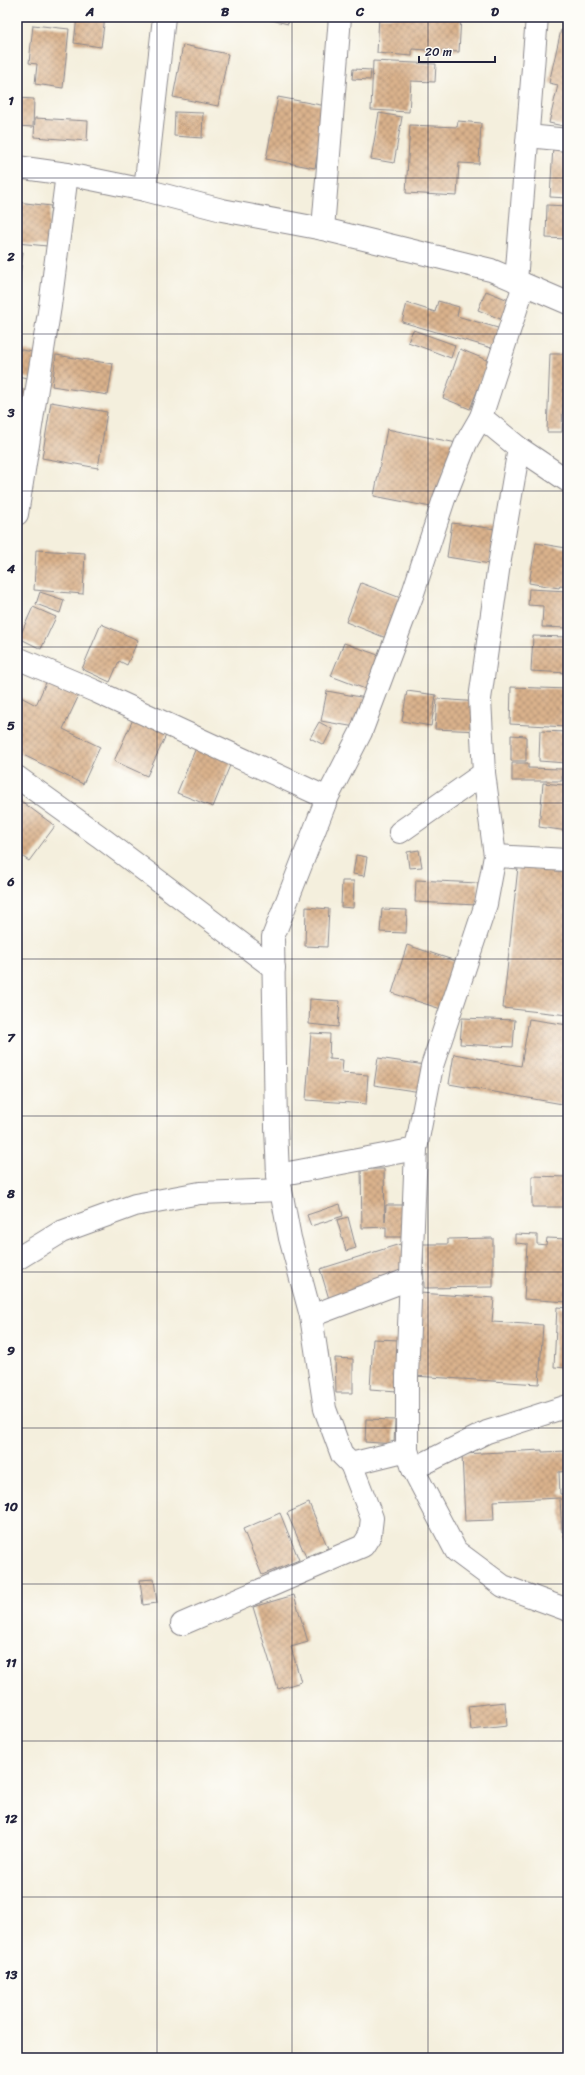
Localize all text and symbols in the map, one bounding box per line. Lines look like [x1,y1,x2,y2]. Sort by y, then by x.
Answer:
text: A [85,0,94,23]
text: B [221,0,230,23]
text: C [355,0,365,23]
text: D [491,0,499,23]
scale bar [419,38,495,64]
text: 20 m [425,41,452,63]
text: 1 [8,89,14,112]
text: 2 [6,245,15,268]
text: 3 [6,401,15,424]
text: 4 [6,557,16,580]
text: 5 [7,714,15,737]
text: 6 [6,870,15,893]
text: 7 [7,1026,16,1049]
text: 8 [6,1182,15,1205]
text: 9 [7,1339,15,1362]
text: 10 [4,1495,18,1518]
text: 11 [5,1651,17,1674]
text: 12 [4,1807,18,1830]
text: 13 [5,1963,18,1986]

